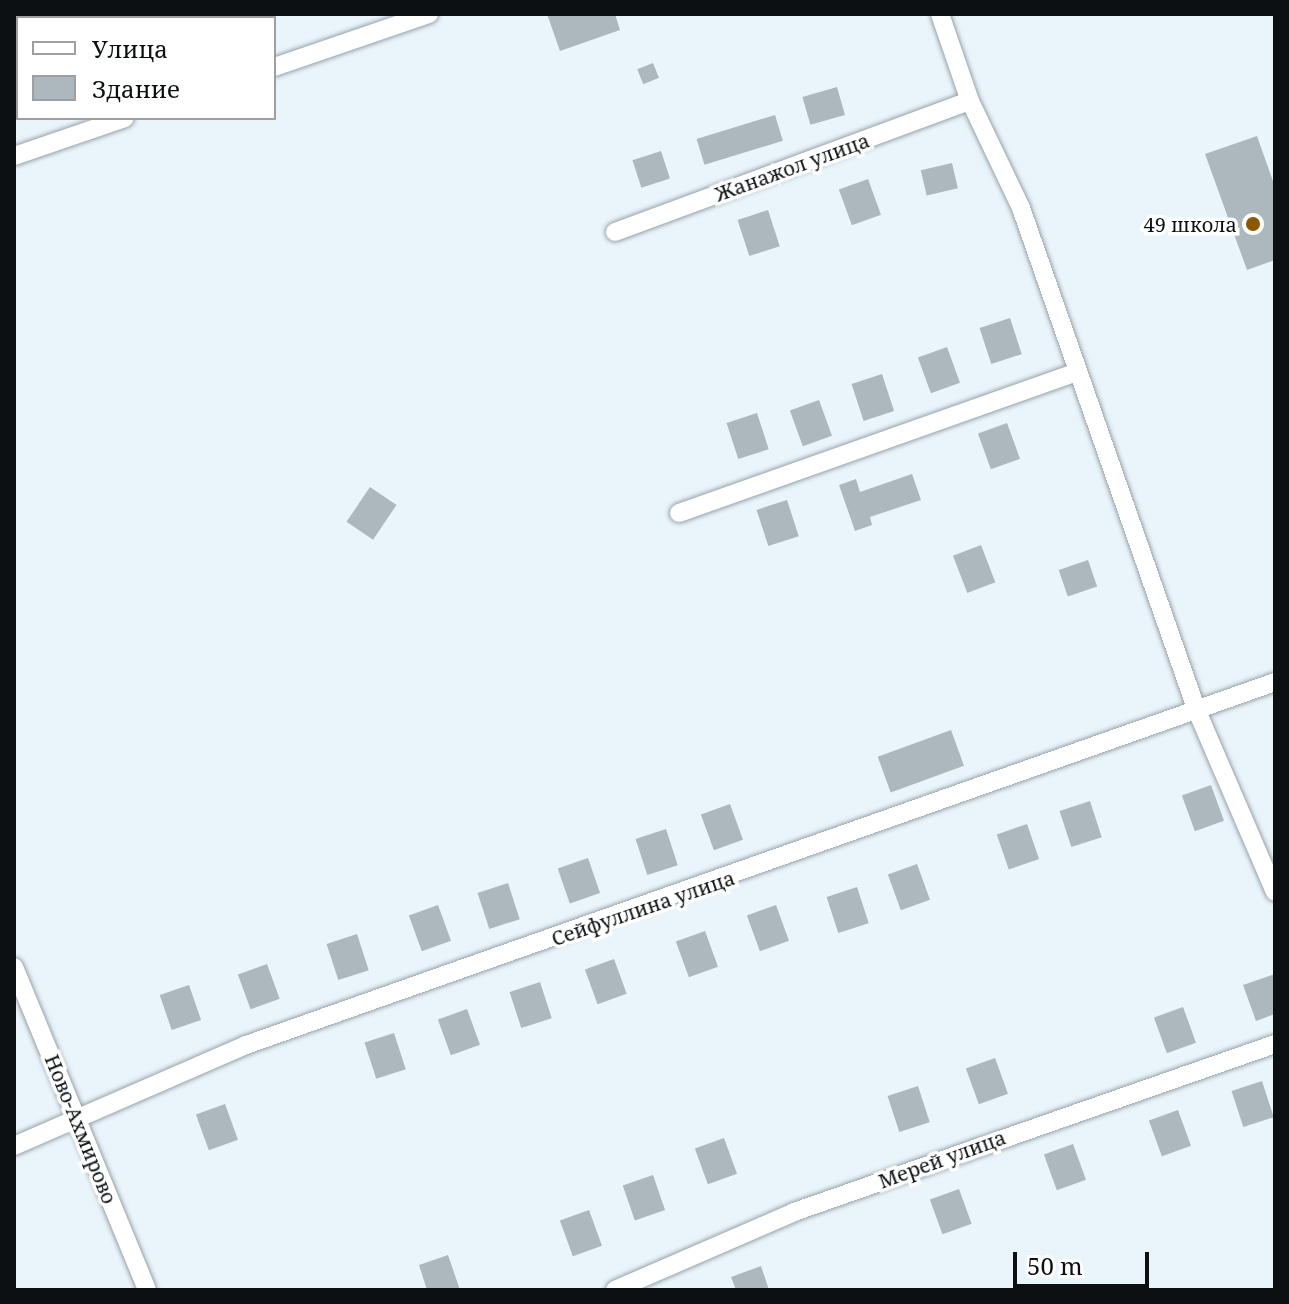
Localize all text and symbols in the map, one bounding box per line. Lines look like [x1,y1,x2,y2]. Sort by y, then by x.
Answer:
legend [16,16,276,120]
text: Улица [92,32,168,65]
text: Здание [92,72,180,105]
street label: Жанажол улица [712,128,872,206]
place label: 49 школа [1144,212,1237,236]
marker: 49 школа [1244,215,1262,233]
street label: Сейфуллина улица [548,865,738,951]
street label: Ново-Ахмирово [40,1051,122,1207]
street label: Мерей улица [875,1125,1009,1193]
scale bar [1017,1236,1153,1286]
text: 50 m [1027,1249,1083,1282]

